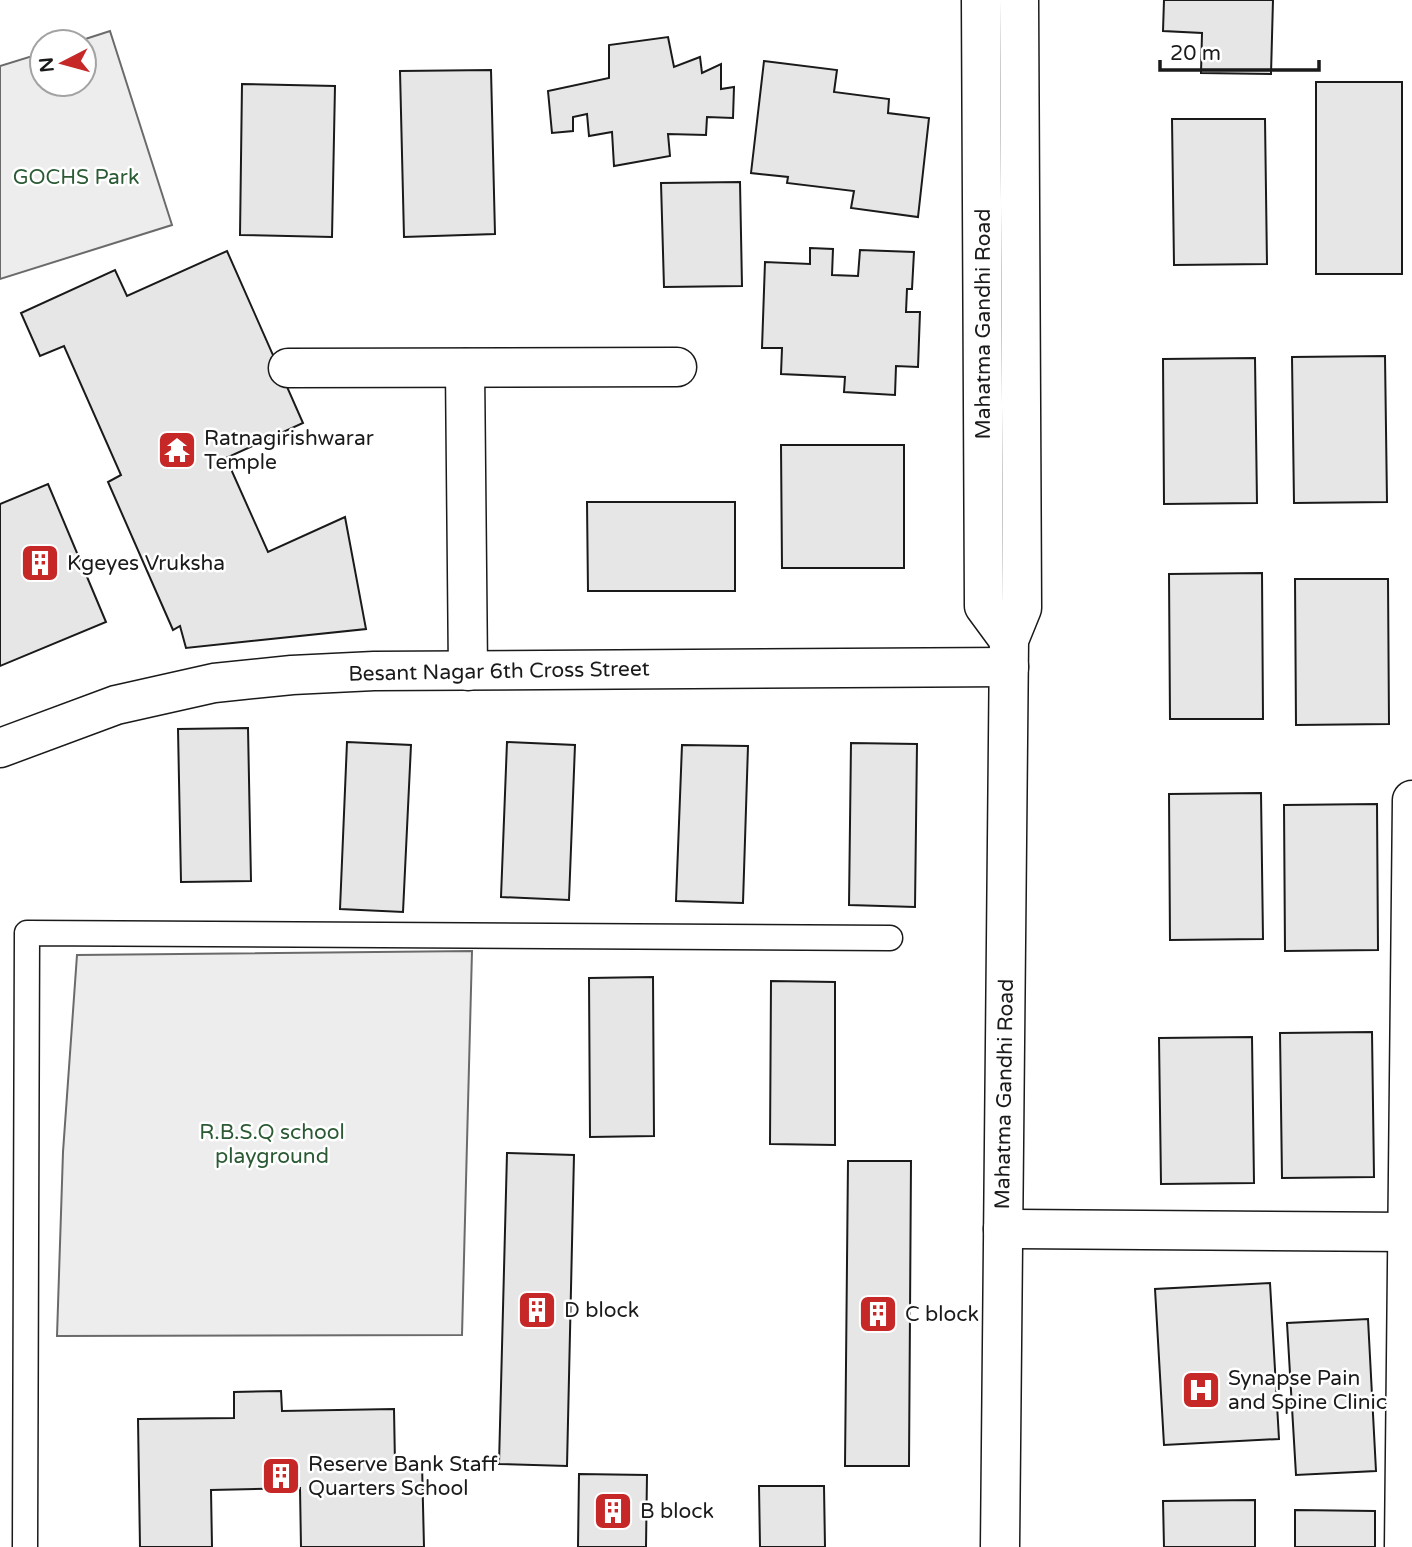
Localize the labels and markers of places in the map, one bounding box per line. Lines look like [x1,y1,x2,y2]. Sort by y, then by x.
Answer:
place label: Ratnagirishwarar Temple [204,426,374,475]
temple icon: Ratnagirishwarar Temple [156,429,198,471]
building icon: Kgeyes Vruksha [19,542,61,584]
place label: Kgeyes Vruksha [67,551,225,576]
building icon: D block [516,1289,558,1331]
building icon: C block [857,1293,899,1335]
place label: D block [564,1298,639,1323]
place label: C block [905,1302,979,1327]
place label: Synapse Pain and Spine Clinic [1228,1366,1387,1415]
hospital icon: Synapse Pain and Spine Clinic [1180,1369,1222,1411]
place label: Reserve Bank Staff Quarters School [308,1452,498,1501]
building icon: Reserve Bank Staff Quarters School [260,1455,302,1497]
building icon: B block [592,1490,634,1532]
place label: B block [640,1499,714,1524]

